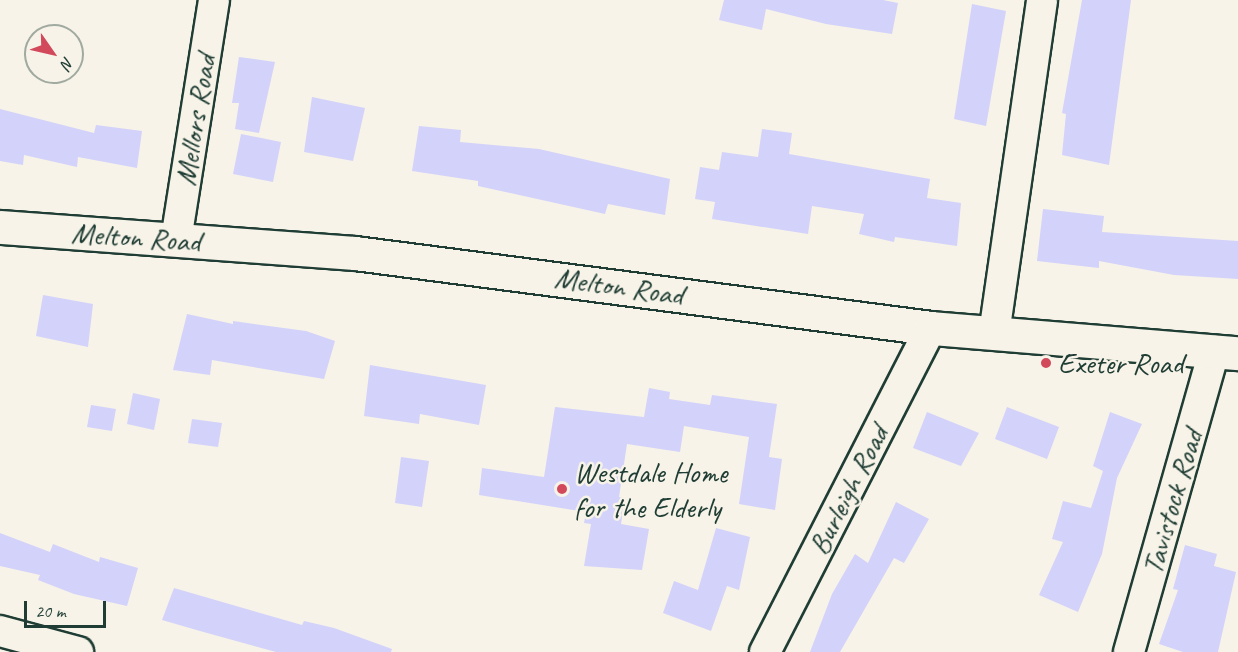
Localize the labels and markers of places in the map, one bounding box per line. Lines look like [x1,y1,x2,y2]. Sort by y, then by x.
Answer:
place label: Exeter Road [1058,345,1182,381]
marker: Exeter Road [1039,356,1053,370]
place label: Westdale Home for the Elderly [574,454,726,524]
marker: Westdale Home for the Elderly [555,482,569,496]

